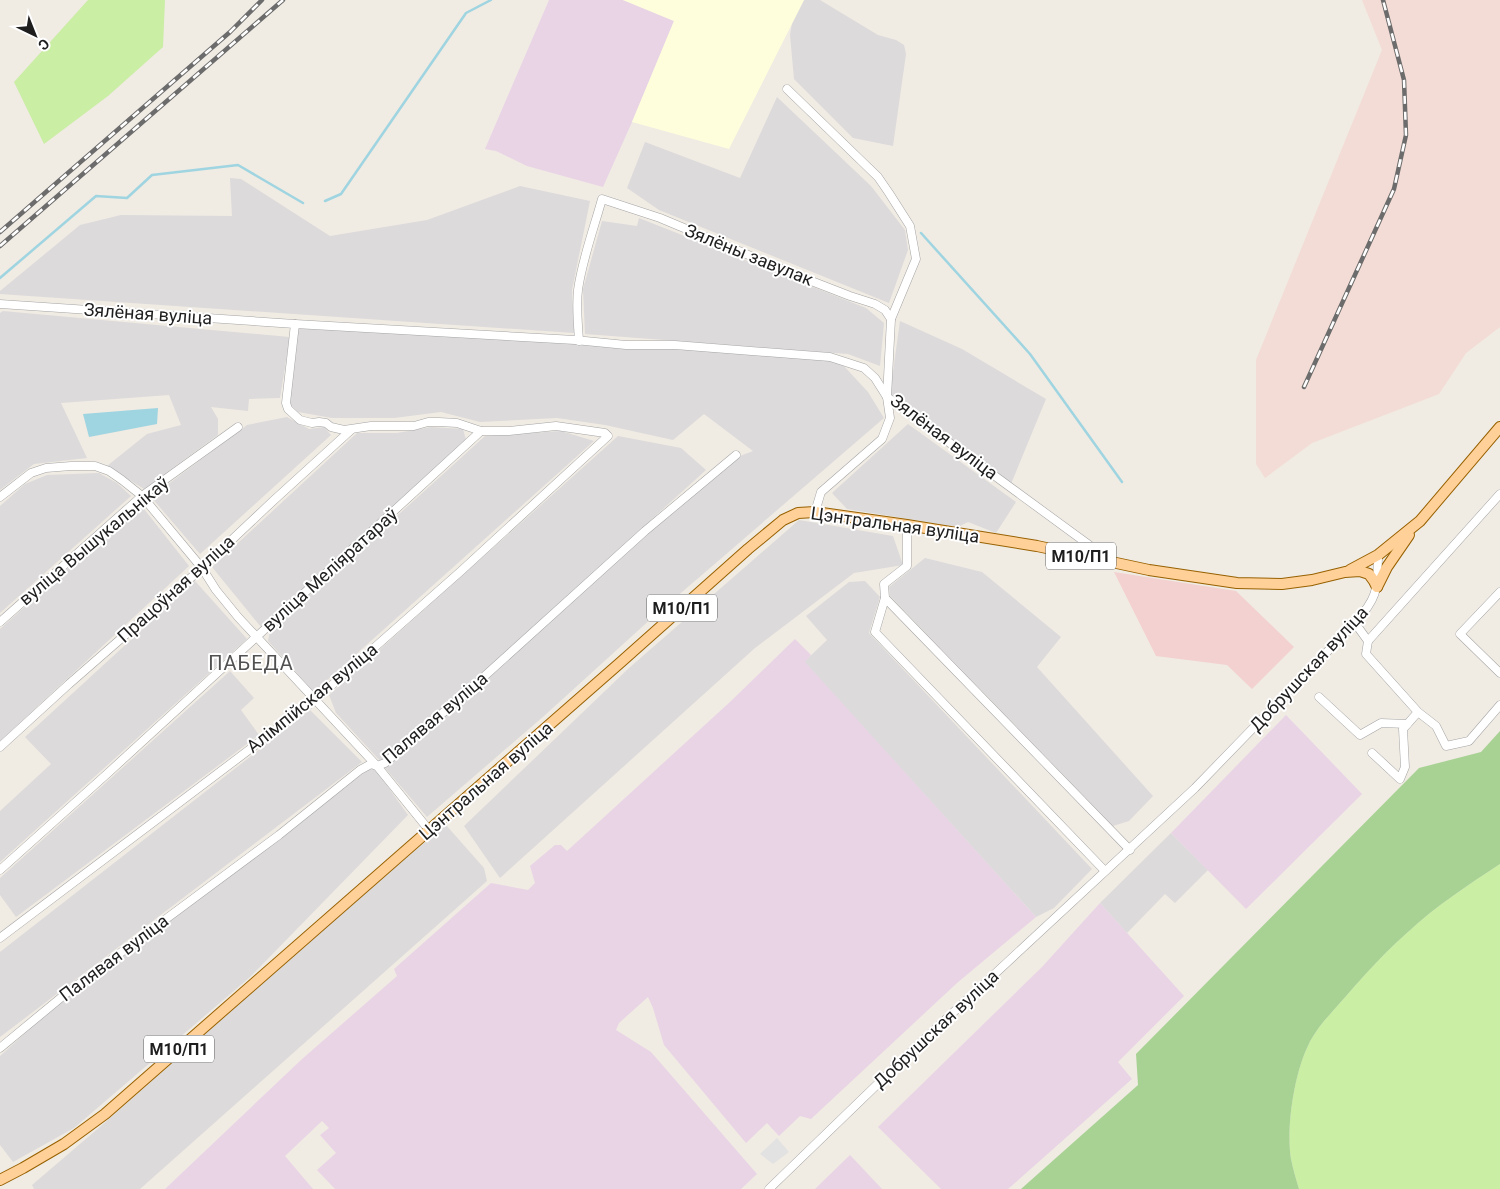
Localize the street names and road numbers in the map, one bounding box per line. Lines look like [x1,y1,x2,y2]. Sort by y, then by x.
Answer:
street label: Зялёны завулак [682,219,817,290]
street label: Зялёная вуліца [83,299,213,328]
street label: Зялёная вуліца [887,390,1002,484]
street label: вуліца Вышукальнікаў [15,472,173,609]
street label: Цэнтральная вуліца [809,502,981,547]
street label: вуліца Меліяратараў [258,503,402,636]
street label: Працоўная вуліца [113,531,238,647]
road number: М10/П1 [1046,542,1116,570]
road number: М10/П1 [647,594,717,622]
street label: Добрушская вуліца [1245,602,1372,736]
street label: Алімпійская вуліца [242,638,381,757]
street label: Палявая вуліца [378,667,492,768]
street label: Цэнтральная вуліца [415,717,557,844]
street label: Палявая вуліца [55,910,172,1005]
street label: Добрушская вуліца [869,965,1003,1092]
road number: М10/П1 [144,1036,214,1062]

